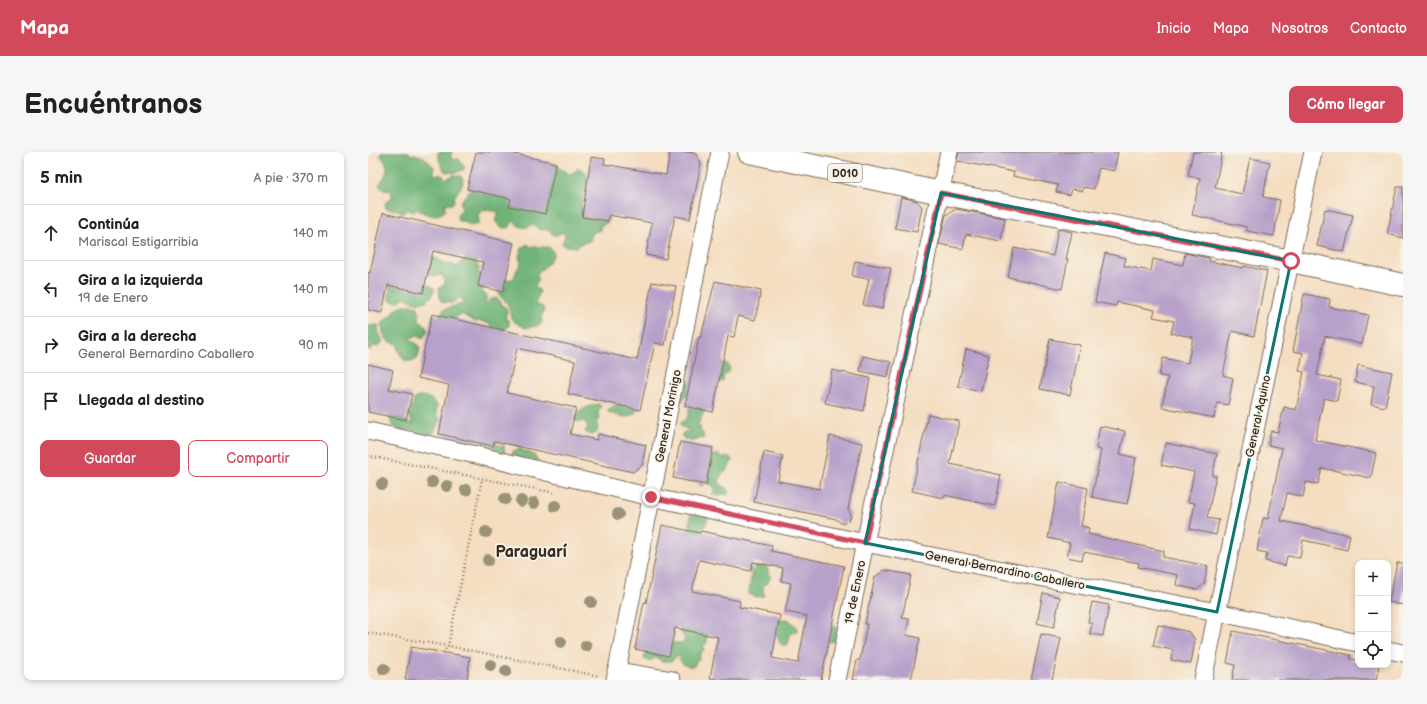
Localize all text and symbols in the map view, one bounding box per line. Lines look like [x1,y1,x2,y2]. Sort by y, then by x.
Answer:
text: Mapa [20,17,69,40]
text: Inicio [1157,20,1191,37]
text: Mapa [1213,20,1249,37]
text: Nosotros [1271,20,1328,37]
text: Contacto [1350,20,1407,37]
button: Cómo llegar [1289,86,1403,123]
text: Encuéntranos [24,88,202,121]
road number: D010 [828,164,862,182]
text: 5 min [40,168,83,188]
text: A pie · 370 m [253,170,328,186]
text: Continúa [78,215,139,234]
icon: ahead [40,222,62,244]
text: 140 m [293,225,328,241]
text: Mariscal Estigarribia [78,234,199,250]
route start [1282,252,1300,270]
text: Gira a la izquierda [78,271,203,290]
icon: left [40,278,62,300]
text: 140 m [293,281,328,297]
text: 19 de Enero [78,290,148,306]
text: Gira a la derecha [78,327,197,346]
icon: right [40,334,62,356]
text: 90 m [299,337,328,353]
text: General Bernardino Caballero [78,346,254,362]
street label: General Morinigo [652,368,685,464]
street label: General Aquino [1242,373,1275,459]
icon: arrive [40,390,62,412]
text: Llegada al destino [78,391,204,410]
button: Guardar [40,440,180,477]
button: Compartir [188,440,328,477]
route end [642,488,660,506]
district label: Paraguarí [495,543,568,562]
street label: General Bernardino Caballero [924,548,1086,593]
street label: 19 de Enero [841,559,870,625]
map controls [1355,560,1391,668]
button: + [1355,560,1391,596]
button: − [1355,596,1391,632]
button: locate [1355,632,1391,668]

